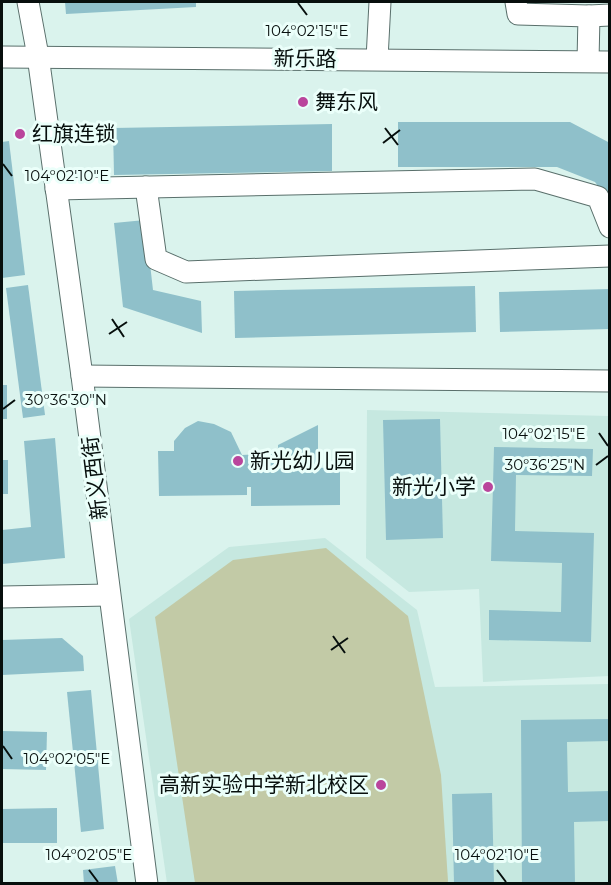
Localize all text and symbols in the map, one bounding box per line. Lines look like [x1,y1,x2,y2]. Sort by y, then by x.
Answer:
text: 104°02'15"E [266,21,348,40]
street label: 新乐路 [273,45,337,72]
place label: 舞东风 [315,89,378,114]
marker: 舞东风 [296,95,310,109]
place label: 红旗连锁 [32,121,116,146]
marker: 红旗连锁 [13,127,27,141]
text: 104°02'10"E [25,166,109,185]
text: 30°36'30"N [25,390,107,409]
text: 104°02'15"E [503,424,585,443]
street label: 新义西街 [77,435,112,521]
place label: 新光幼儿园 [250,448,355,473]
marker: 新光幼儿园 [231,454,245,468]
text: 30°36'25"N [505,455,585,474]
place label: 新光小学 [392,474,476,499]
marker: 新光小学 [481,480,495,494]
text: 104°02'05"E [24,749,110,768]
place label: 高新实验中学新北校区 [159,772,369,797]
marker: 高新实验中学新北校区 [374,778,388,792]
text: 104°02'05"E [46,845,132,864]
text: 104°02'10"E [455,845,539,864]

